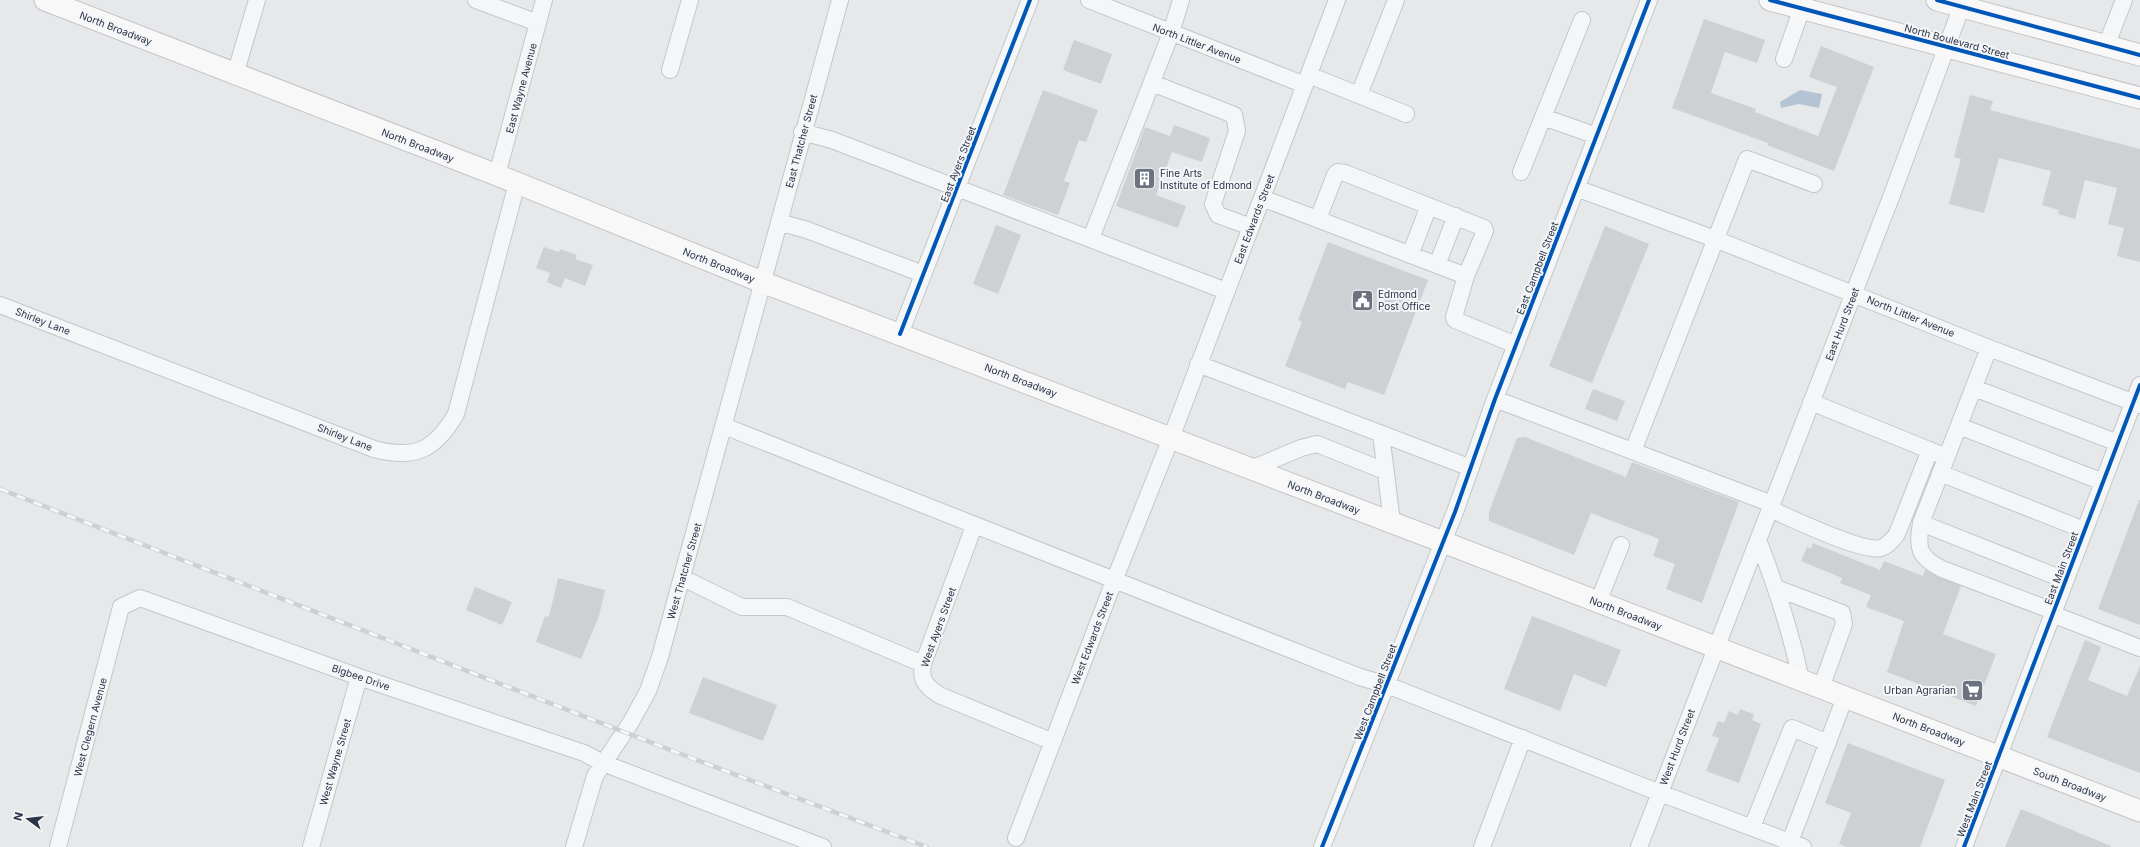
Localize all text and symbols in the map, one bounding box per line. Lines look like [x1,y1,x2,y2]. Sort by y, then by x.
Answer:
street label: North Broadway [78,9,154,47]
street label: North Littler Avenue [1151,21,1243,65]
street label: North Boulevard Street [1903,21,2011,61]
street label: East Wayne Avenue [503,41,539,135]
street label: East Thatcher Street [783,92,819,189]
street label: East Ayers Street [938,124,978,204]
street label: North Broadway [380,126,456,164]
building icon: Fine Arts Institute of Edmond [1131,166,1157,192]
place label: Fine Arts Institute of Edmond [1160,167,1252,191]
street label: East Edwards Street [1231,172,1277,265]
street label: East Campbell Street [1514,219,1561,316]
street label: North Broadway [681,245,757,285]
street label: East Hurd Street [1823,285,1862,362]
public building icon: Edmond Post Office [1350,287,1376,313]
place label: Edmond Post Office [1378,288,1430,312]
street label: North Littler Avenue [1865,293,1957,339]
street label: Shirley Lane [14,305,72,337]
street label: North Broadway [983,361,1059,399]
street label: Shirley Lane [316,421,374,453]
street label: North Broadway [1286,478,1362,516]
street label: West Thatcher Street [664,521,704,621]
street label: East Main Street [2042,529,2081,606]
street label: West Ayers Street [918,585,958,669]
street label: West Edwards Street [1069,589,1116,686]
street label: North Broadway [1588,594,1664,632]
street label: West Campbell Street [1351,641,1399,742]
street label: Bigbee Drive [330,661,392,693]
street label: West Clegern Avenue [71,676,109,778]
supermarket icon: Urban Agrarian [1959,677,1985,703]
place label: Urban Agrarian [1884,684,1956,696]
street label: West Hurd Street [1657,707,1697,787]
street label: North Broadway [1891,710,1967,748]
street label: West Wayne Street [317,717,353,807]
street label: West Main Street [1954,759,1994,839]
street label: South Broadway [2032,764,2109,804]
north arrow [8,799,48,839]
text: N [10,811,26,822]

